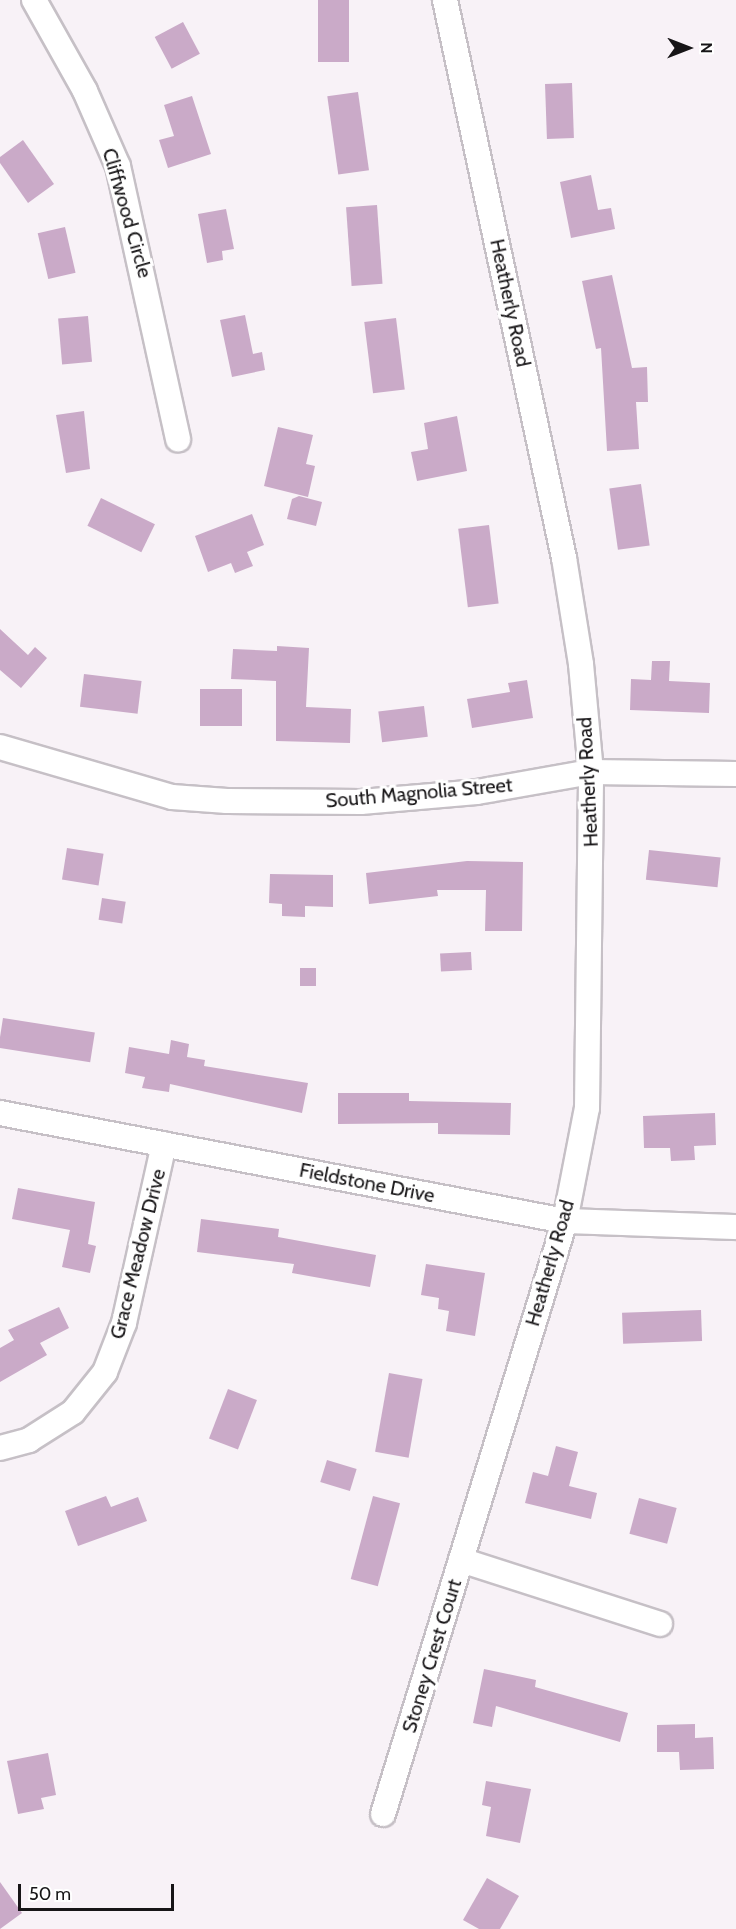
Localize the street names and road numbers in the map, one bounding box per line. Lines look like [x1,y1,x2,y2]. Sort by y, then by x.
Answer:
street label: Cliffwood Circle [97,145,157,281]
street label: Heatherly Road [485,237,535,369]
street label: Heatherly Road [573,716,603,848]
street label: South Magnolia Street [325,773,513,813]
street label: Fieldstone Drive [297,1158,437,1208]
street label: Grace Meadow Drive [105,1166,171,1342]
street label: Heatherly Road [521,1197,579,1329]
street label: Stoney Crest Court [397,1576,467,1736]

